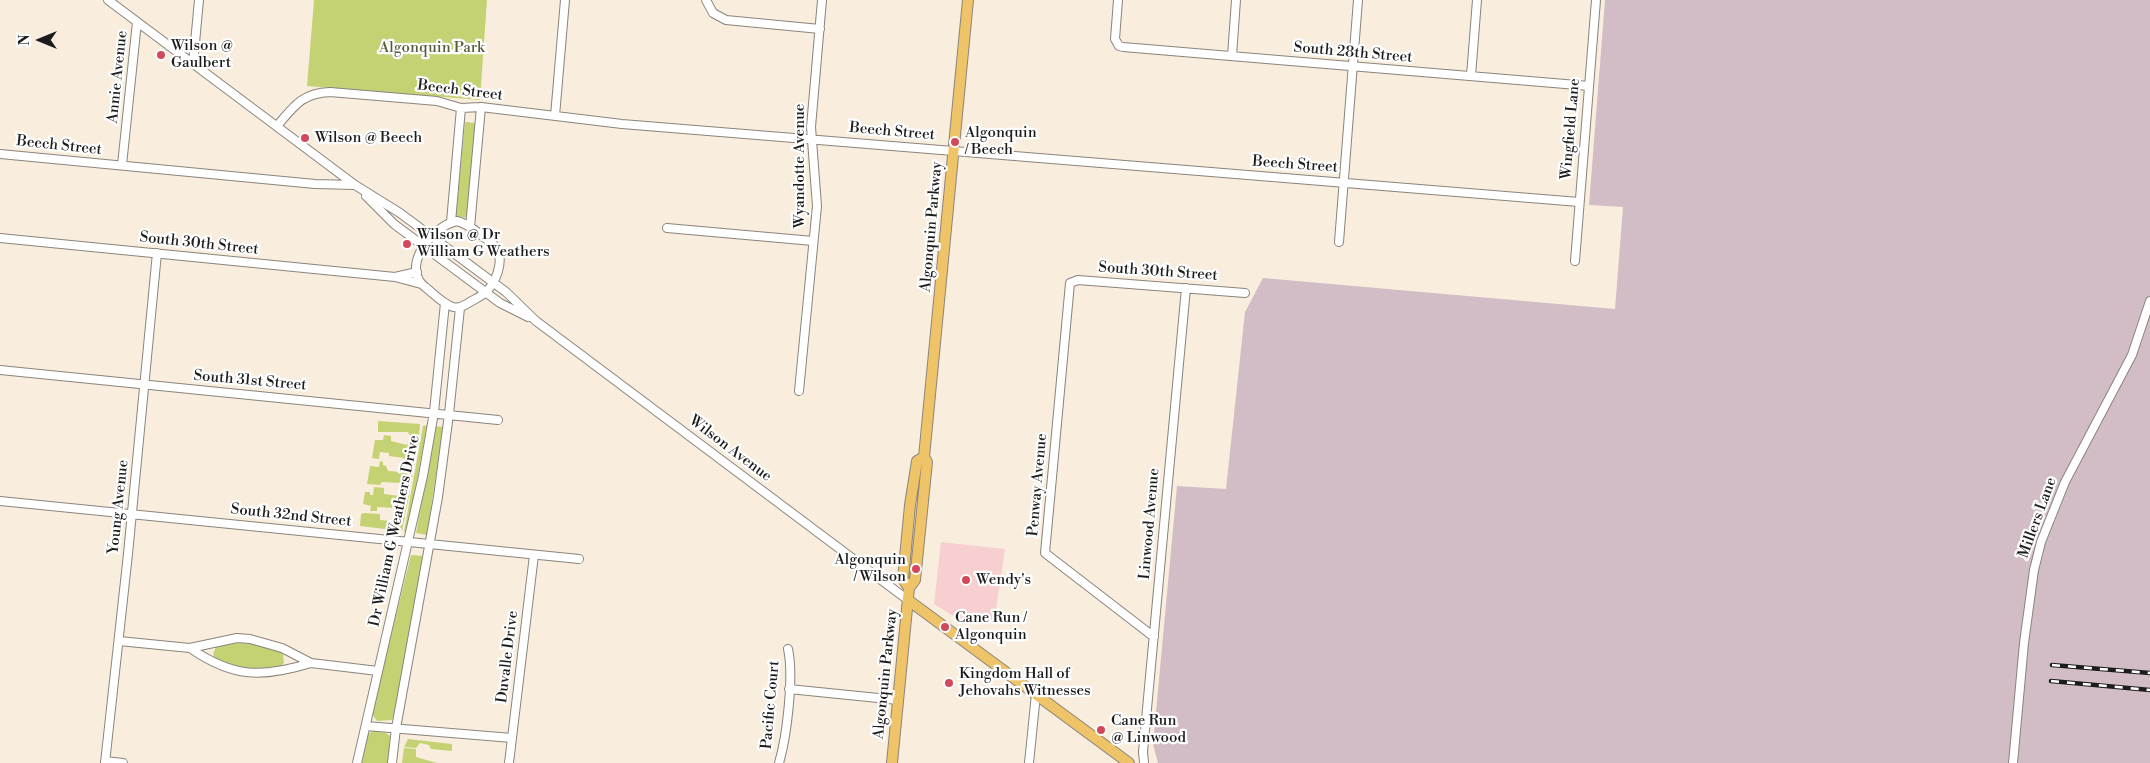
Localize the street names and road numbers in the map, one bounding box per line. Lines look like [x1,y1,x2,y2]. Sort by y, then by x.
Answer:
street label: Annie Avenue [104,30,132,124]
street label: South 28th Street [1293,39,1413,67]
street label: Beech Street [416,77,504,105]
street label: Wingfield Lane [1558,78,1584,180]
street label: Wyandotte Avenue [791,104,809,228]
street label: Beech Street [848,119,936,145]
street label: Beech Street [15,133,103,159]
street label: Beech Street [1252,153,1338,177]
street label: Algonquin Parkway [917,161,947,293]
street label: South 30th Street [139,229,259,259]
street label: South 30th Street [1098,259,1218,285]
street label: South 31st Street [193,367,307,395]
street label: Wilson Avenue [685,412,775,486]
street label: Penway Avenue [1025,433,1051,537]
street label: Dr William G Weathers Drive [366,434,424,628]
street label: Young Avenue [105,459,133,555]
street label: Linwood Avenue [1136,467,1164,581]
street label: Millers Lane [2015,475,2061,561]
street label: South 32nd Street [230,501,352,531]
street label: Algonquin Parkway [870,608,902,740]
street label: Duvalle Drive [493,610,523,704]
street label: Pacific Court [758,660,784,750]

